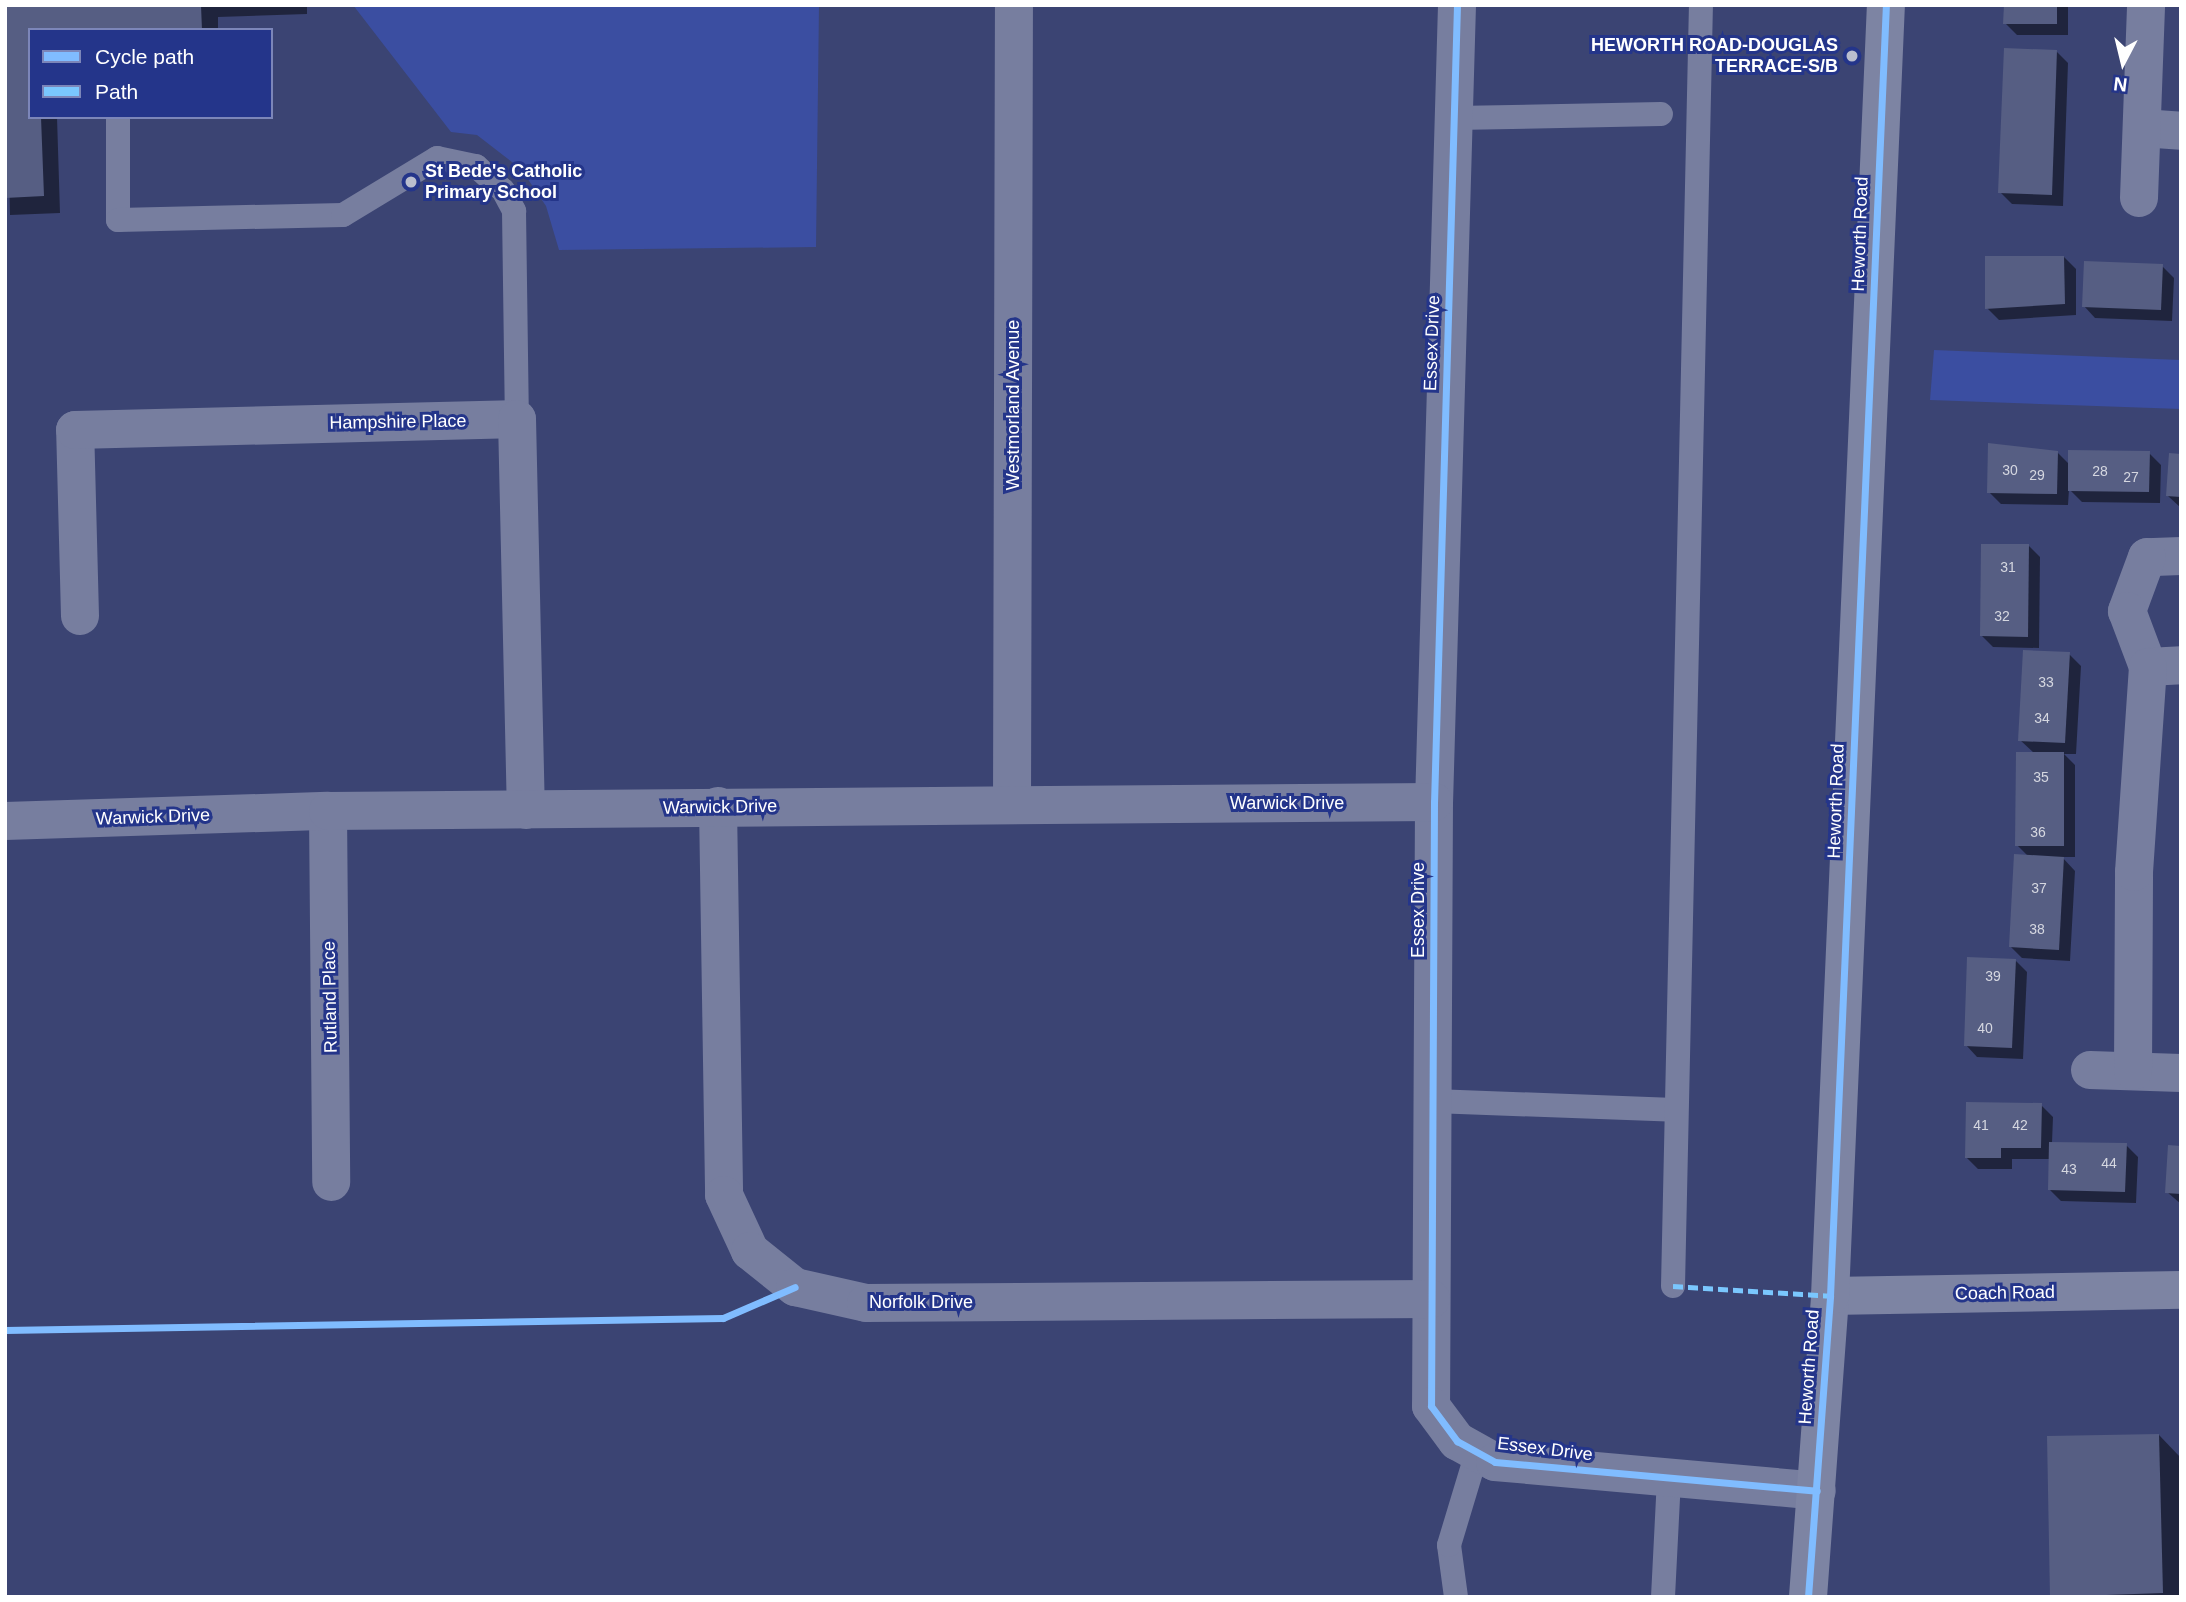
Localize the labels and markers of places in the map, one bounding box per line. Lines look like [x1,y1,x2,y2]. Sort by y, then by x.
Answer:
place label: HEWORTH ROAD-DOUGLAS TERRACE-S/B [1591,35,1838,78]
marker: HEWORTH ROAD-DOUGLAS TERRACE-S/B [1844,48,1860,64]
place label: St Bede's Catholic Primary School [425,161,582,204]
marker: St Bede's Catholic Primary School [403,174,419,190]

